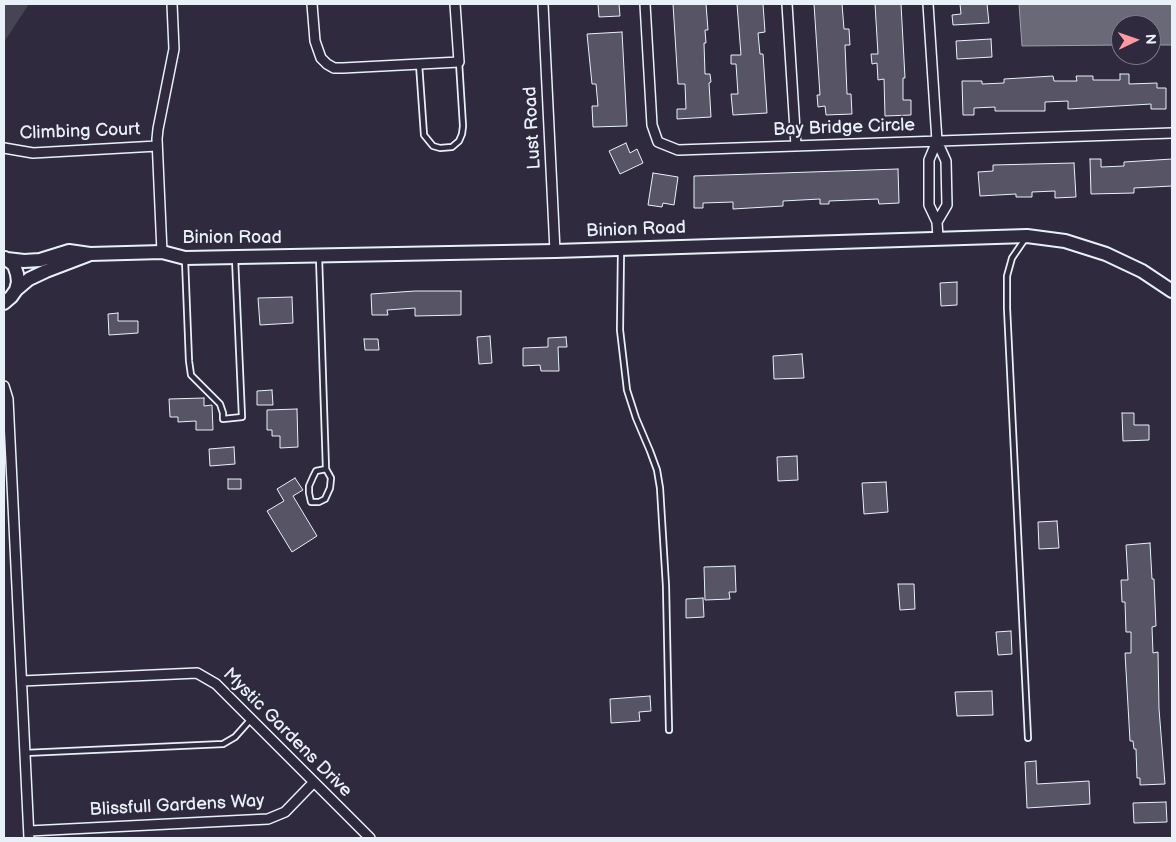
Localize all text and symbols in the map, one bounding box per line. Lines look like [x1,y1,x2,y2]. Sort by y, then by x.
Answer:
north arrow [1111,15,1161,65]
text: N [1142,34,1159,45]
street label: Lust Road [520,86,546,170]
street label: Bay Bridge Circle [773,115,915,141]
street label: Climbing Court [19,119,141,145]
street label: Binion Road [586,217,686,243]
street label: Binion Road [182,227,282,249]
street label: Mystic Gardens Drive [218,664,356,802]
street label: Blissfull Gardens Way [89,791,265,821]

